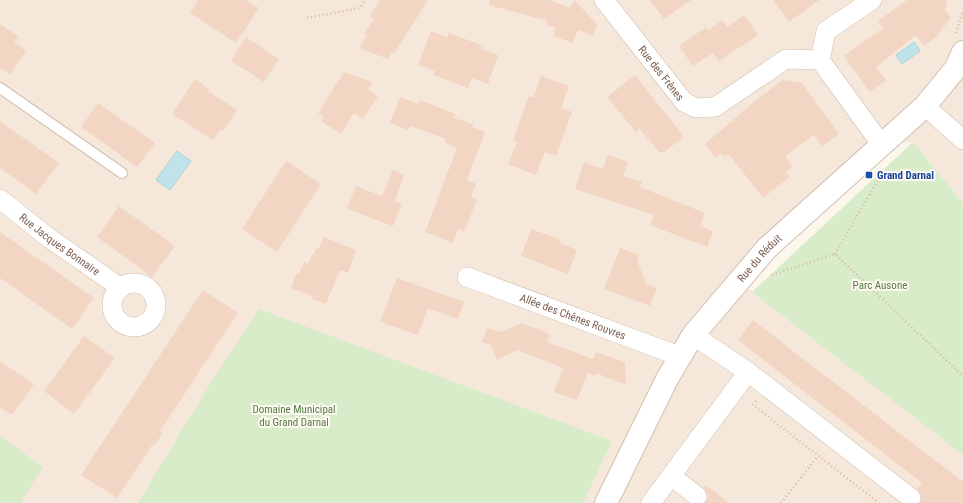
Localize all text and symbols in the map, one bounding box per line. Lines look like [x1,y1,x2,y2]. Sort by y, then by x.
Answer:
street label: Rue des Frênes [636,43,687,103]
place label: Grand Darnal [877,169,934,182]
marker: Grand Darnal [864,170,874,180]
street label: Rue Jacques Bonnaire [17,211,103,278]
street label: Rue du Réduit [735,232,784,285]
park label: Parc Ausone [853,279,907,292]
street label: Allée des Chênes Rouvres [518,291,628,342]
park label: Domaine Municipal du Grand Darnal [252,403,336,429]

